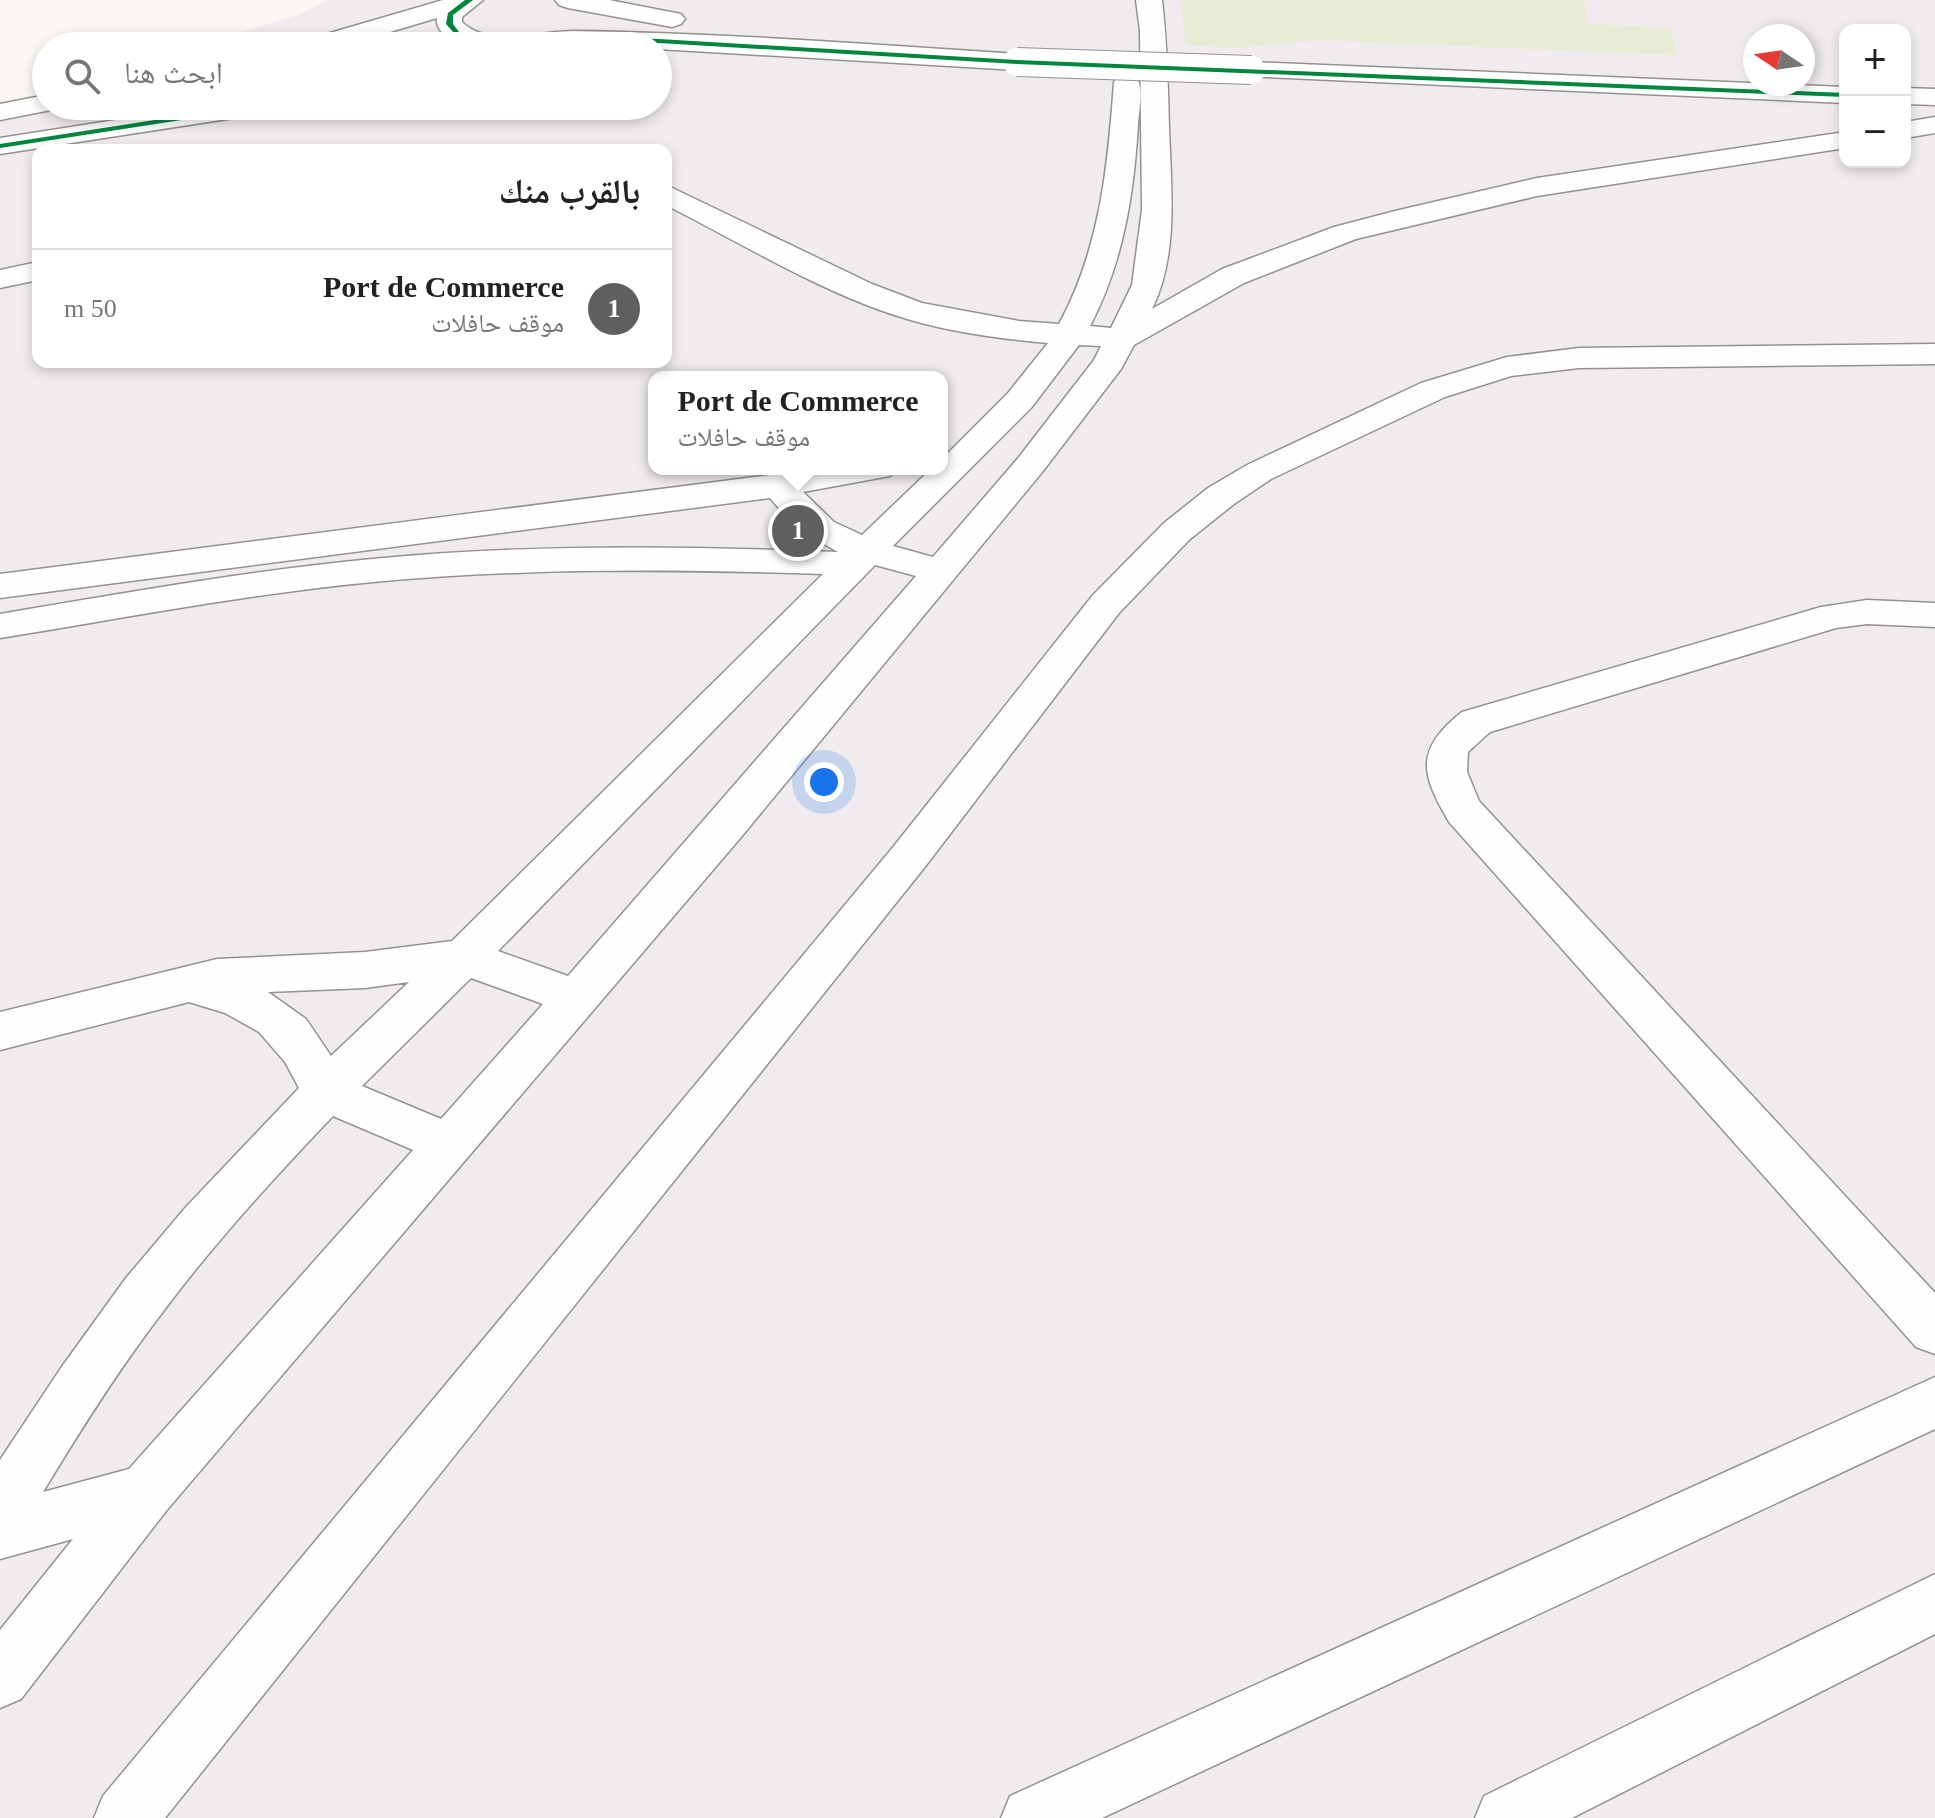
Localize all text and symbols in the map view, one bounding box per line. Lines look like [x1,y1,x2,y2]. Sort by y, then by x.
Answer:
north arrow [1743,24,1815,96]
map controls [1839,24,1911,168]
button: + [1839,24,1911,96]
search box [32,32,672,120]
icon: search [60,54,104,98]
text: ابحث هنا [124,56,223,89]
button: − [1839,96,1911,168]
text: بالقرب منك [499,173,640,210]
text: Port de Commerce [323,270,564,303]
text: 50 m [64,294,117,323]
text: 1 [608,294,621,323]
text: موقف حافلات [431,309,564,338]
popup [648,371,948,475]
text: Port de Commerce [678,384,919,417]
text: موقف حافلات [678,423,810,452]
pin: 1 [772,501,824,561]
your location [804,762,844,802]

